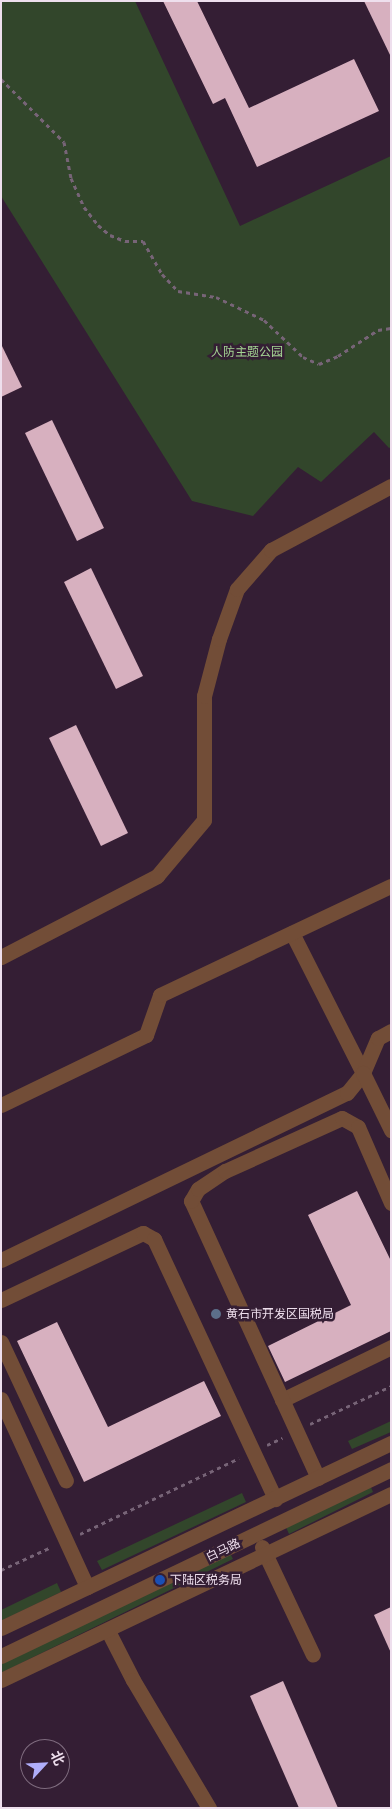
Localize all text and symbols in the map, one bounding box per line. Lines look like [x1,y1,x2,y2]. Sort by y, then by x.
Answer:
park label: 人防主题公园 [211,345,283,359]
place label: 黄石市开发区国税局 [226,1307,334,1321]
marker: 黄石市开发区国税局 [210,1308,222,1320]
street label: 白马路 [204,1536,242,1564]
place label: 下陆区税务局 [170,1573,242,1587]
marker: 下陆区税务局 [154,1574,166,1586]
north arrow [20,1739,70,1789]
text: 北 [47,1748,69,1768]

